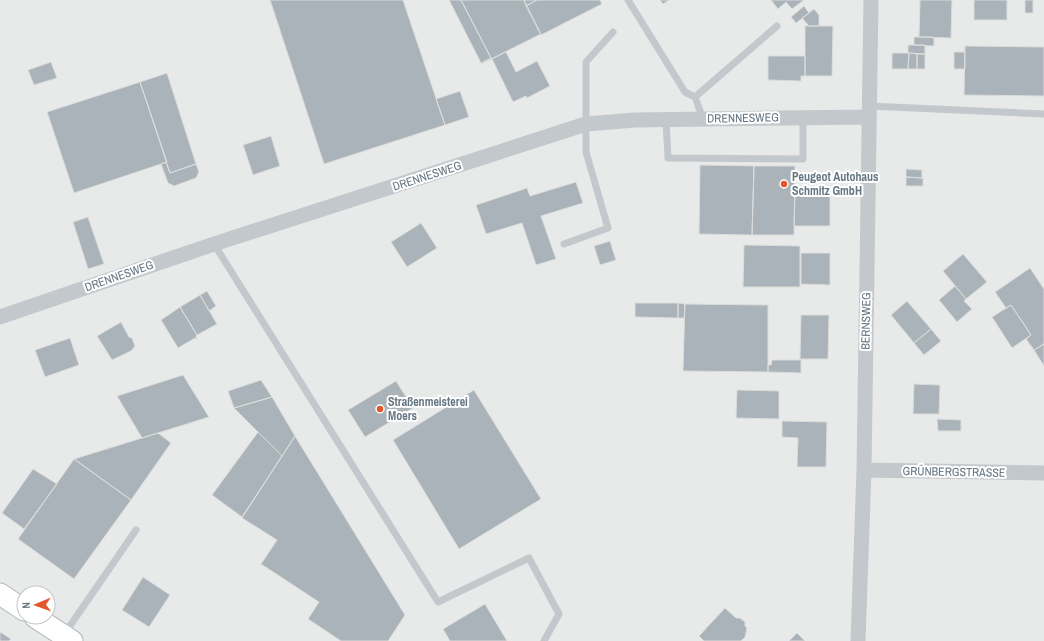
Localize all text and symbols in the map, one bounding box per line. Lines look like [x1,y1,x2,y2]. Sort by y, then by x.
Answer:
street label: DRENNESWEG [707,109,779,127]
street label: DRENNESWEG [390,157,464,195]
place label: Peugeot Autohaus Schmitz GmbH [792,169,879,199]
marker: Peugeot Autohaus Schmitz GmbH [779,179,789,189]
street label: DRENNESWEG [83,257,155,295]
street label: BERNSWEG [858,292,874,350]
place label: Straßenmeisterei Moers [388,394,468,424]
marker: Straßenmeisterei Moers [375,404,385,414]
street label: GRÜNBERGSTRASSE [902,462,1006,481]
north arrow [16,585,56,625]
text: N [19,602,33,609]

